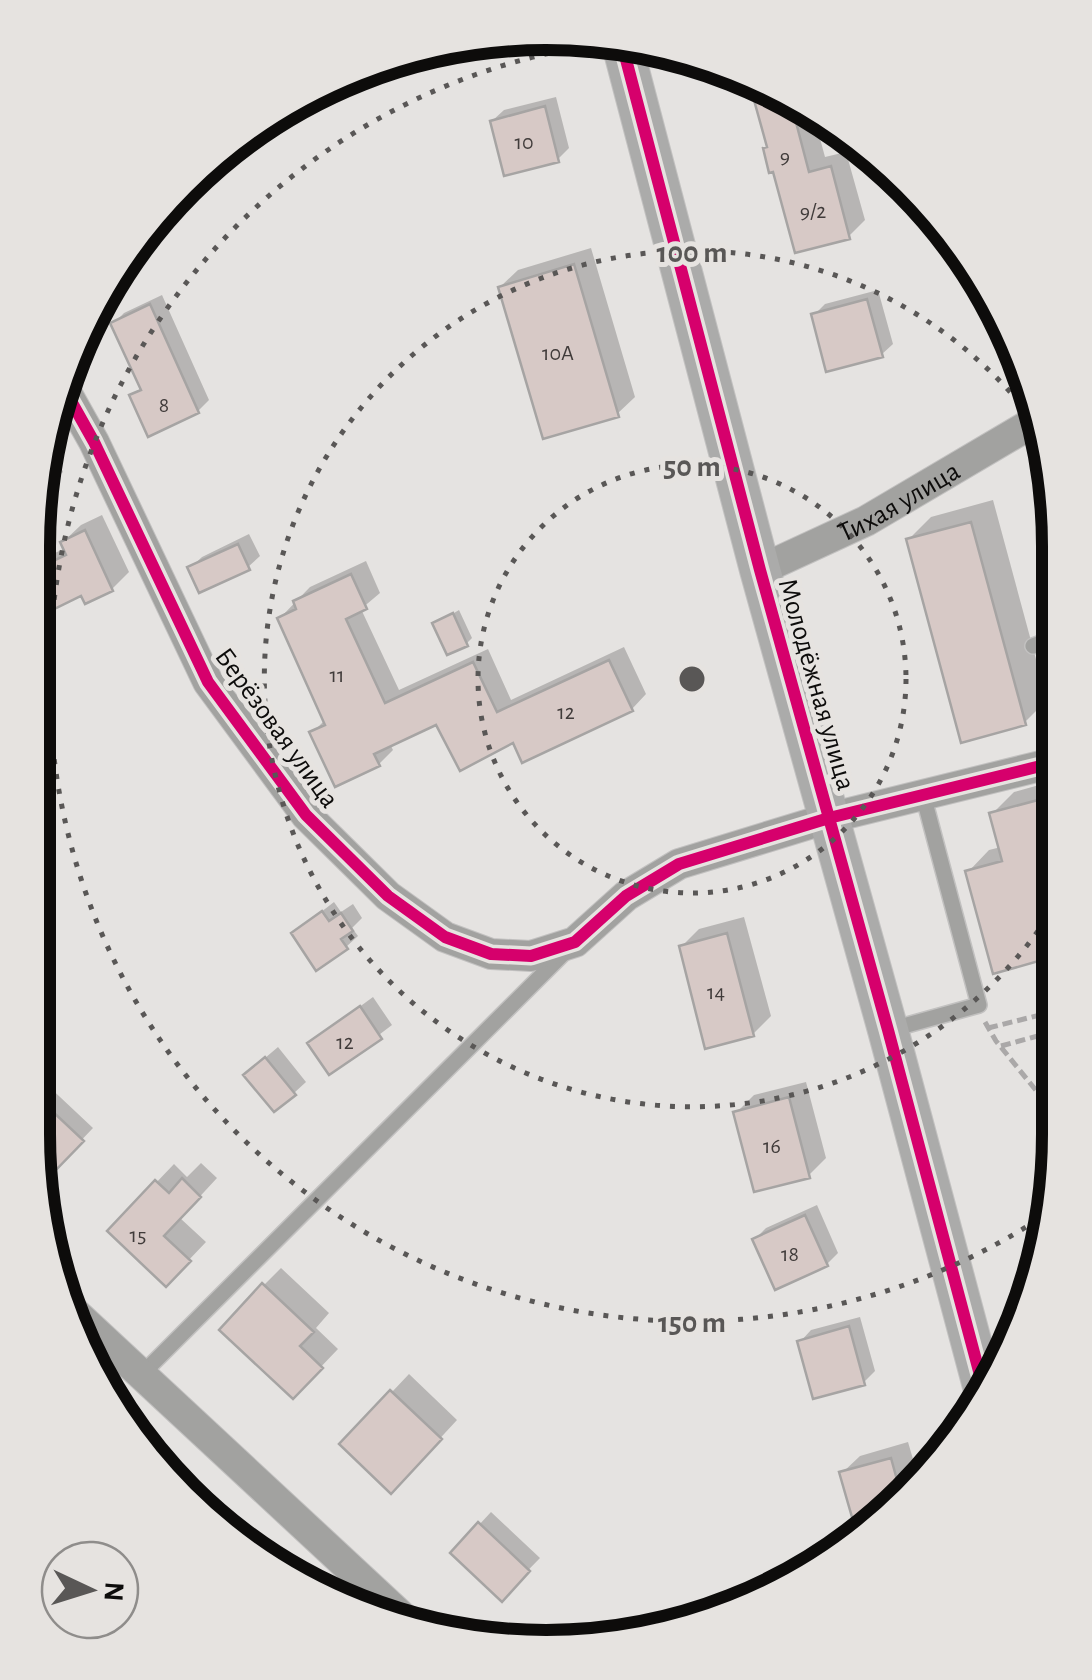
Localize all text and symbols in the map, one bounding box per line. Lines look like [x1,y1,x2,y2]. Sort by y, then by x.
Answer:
house number: 10 [514,131,534,153]
house number: 9 [780,145,790,167]
house number: 9/2 [800,200,826,222]
text: 100 m [657,238,727,268]
house number: 10А [542,342,574,364]
house number: 8 [159,394,169,416]
text: 50 m [663,452,721,482]
street label: Тихая улица [834,457,965,548]
street label: Молодёжная улица [772,575,860,794]
street label: Берёзовая улица [209,643,344,814]
centre of rings [674,661,710,697]
house number: 11 [329,664,345,686]
house number: 12 [557,701,575,723]
house number: 14 [707,981,725,1003]
house number: 12 [336,1031,354,1053]
house number: 16 [763,1135,781,1157]
house number: 15 [130,1224,146,1246]
house number: 18 [781,1243,799,1265]
text: 150 m [658,1308,726,1338]
north arrow [40,1540,140,1640]
text: N [98,1581,128,1602]

